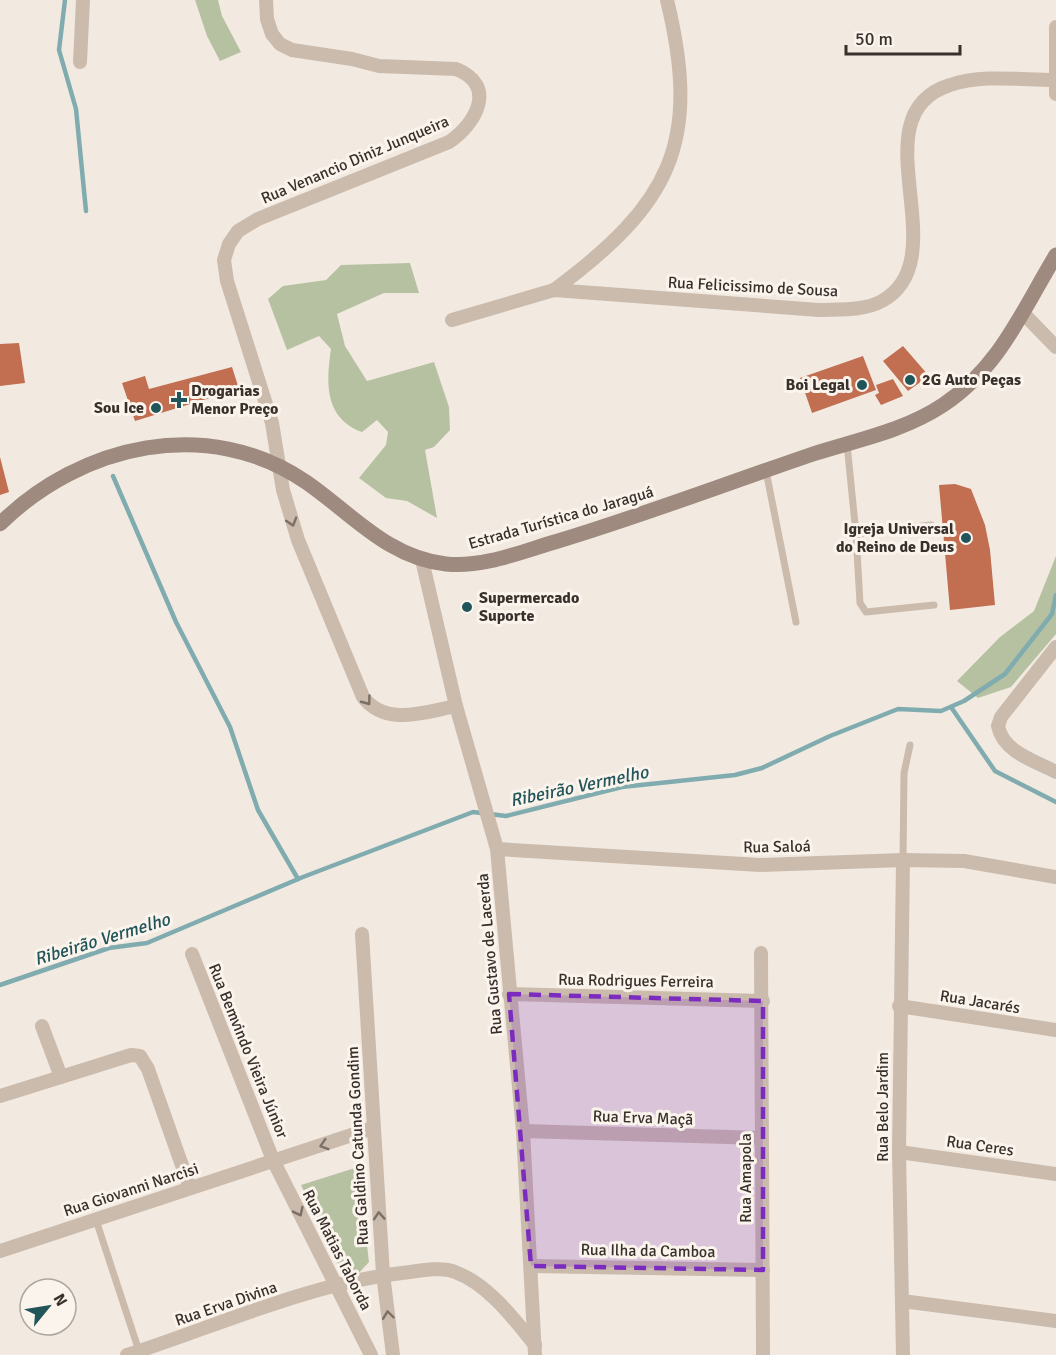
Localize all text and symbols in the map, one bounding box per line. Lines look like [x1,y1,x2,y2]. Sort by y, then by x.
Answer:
scale bar [846,18,960,56]
text: 50 m [855,28,893,50]
street label: Rua Venancio Diniz Junqueira [258,111,452,209]
street label: Rua Felicissimo de Sousa [667,273,839,301]
place label: 2G Auto Peças [922,370,1021,390]
marker: 2G Auto Peças [903,373,917,387]
place label: Boi Legal [786,375,850,395]
marker: Boi Legal [855,378,869,392]
place label: Drogarias Menor Preço [191,381,278,419]
marker: Drogarias Menor Preço [172,393,186,407]
place label: Sou Ice [94,398,144,418]
marker: Sou Ice [149,401,163,415]
street label: Estrada Turística do Jaraguá [466,482,656,554]
one-way arrow [285,516,297,527]
place label: Igreja Universal do Reino de Deus [836,519,954,557]
marker: Igreja Universal do Reino de Deus [959,531,973,545]
place label: Supermercado Suporte [479,588,579,626]
marker: Supermercado Suporte [460,600,474,614]
one-way arrow [360,694,371,705]
water label: Ribeirão Vermelho [508,760,652,811]
street label: Rua Saloá [743,836,811,858]
street label: Rua Gustavo de Lacerda [473,872,507,1036]
water label: Ribeirão Vermelho [31,907,174,970]
street label: Rua Bemvindo Vieira Júnior [204,961,292,1141]
street label: Rua Rodrigues Ferreira [558,970,714,992]
street label: Rua Jacarés [939,986,1021,1018]
street label: Rua Galdino Catunda Gondim [343,1046,373,1246]
street label: Rua Belo Jardim [873,1052,893,1162]
street label: Rua Erva Maçã [592,1106,694,1130]
street label: Rua Ceres [945,1131,1015,1161]
street label: Rua Amapola [736,1133,756,1223]
one-way arrow [319,1138,329,1150]
street label: Rua Giovanni Narcisi [61,1159,201,1221]
street label: Rua Matias Taborda [298,1186,376,1314]
one-way arrow [292,1206,304,1217]
one-way arrow [372,1212,385,1221]
street label: Rua Ilha da Camboa [580,1240,716,1262]
north arrow [18,1277,78,1337]
street label: Rua Erva Divina [172,1277,280,1331]
text: N [49,1290,72,1310]
one-way arrow [382,1310,394,1319]

